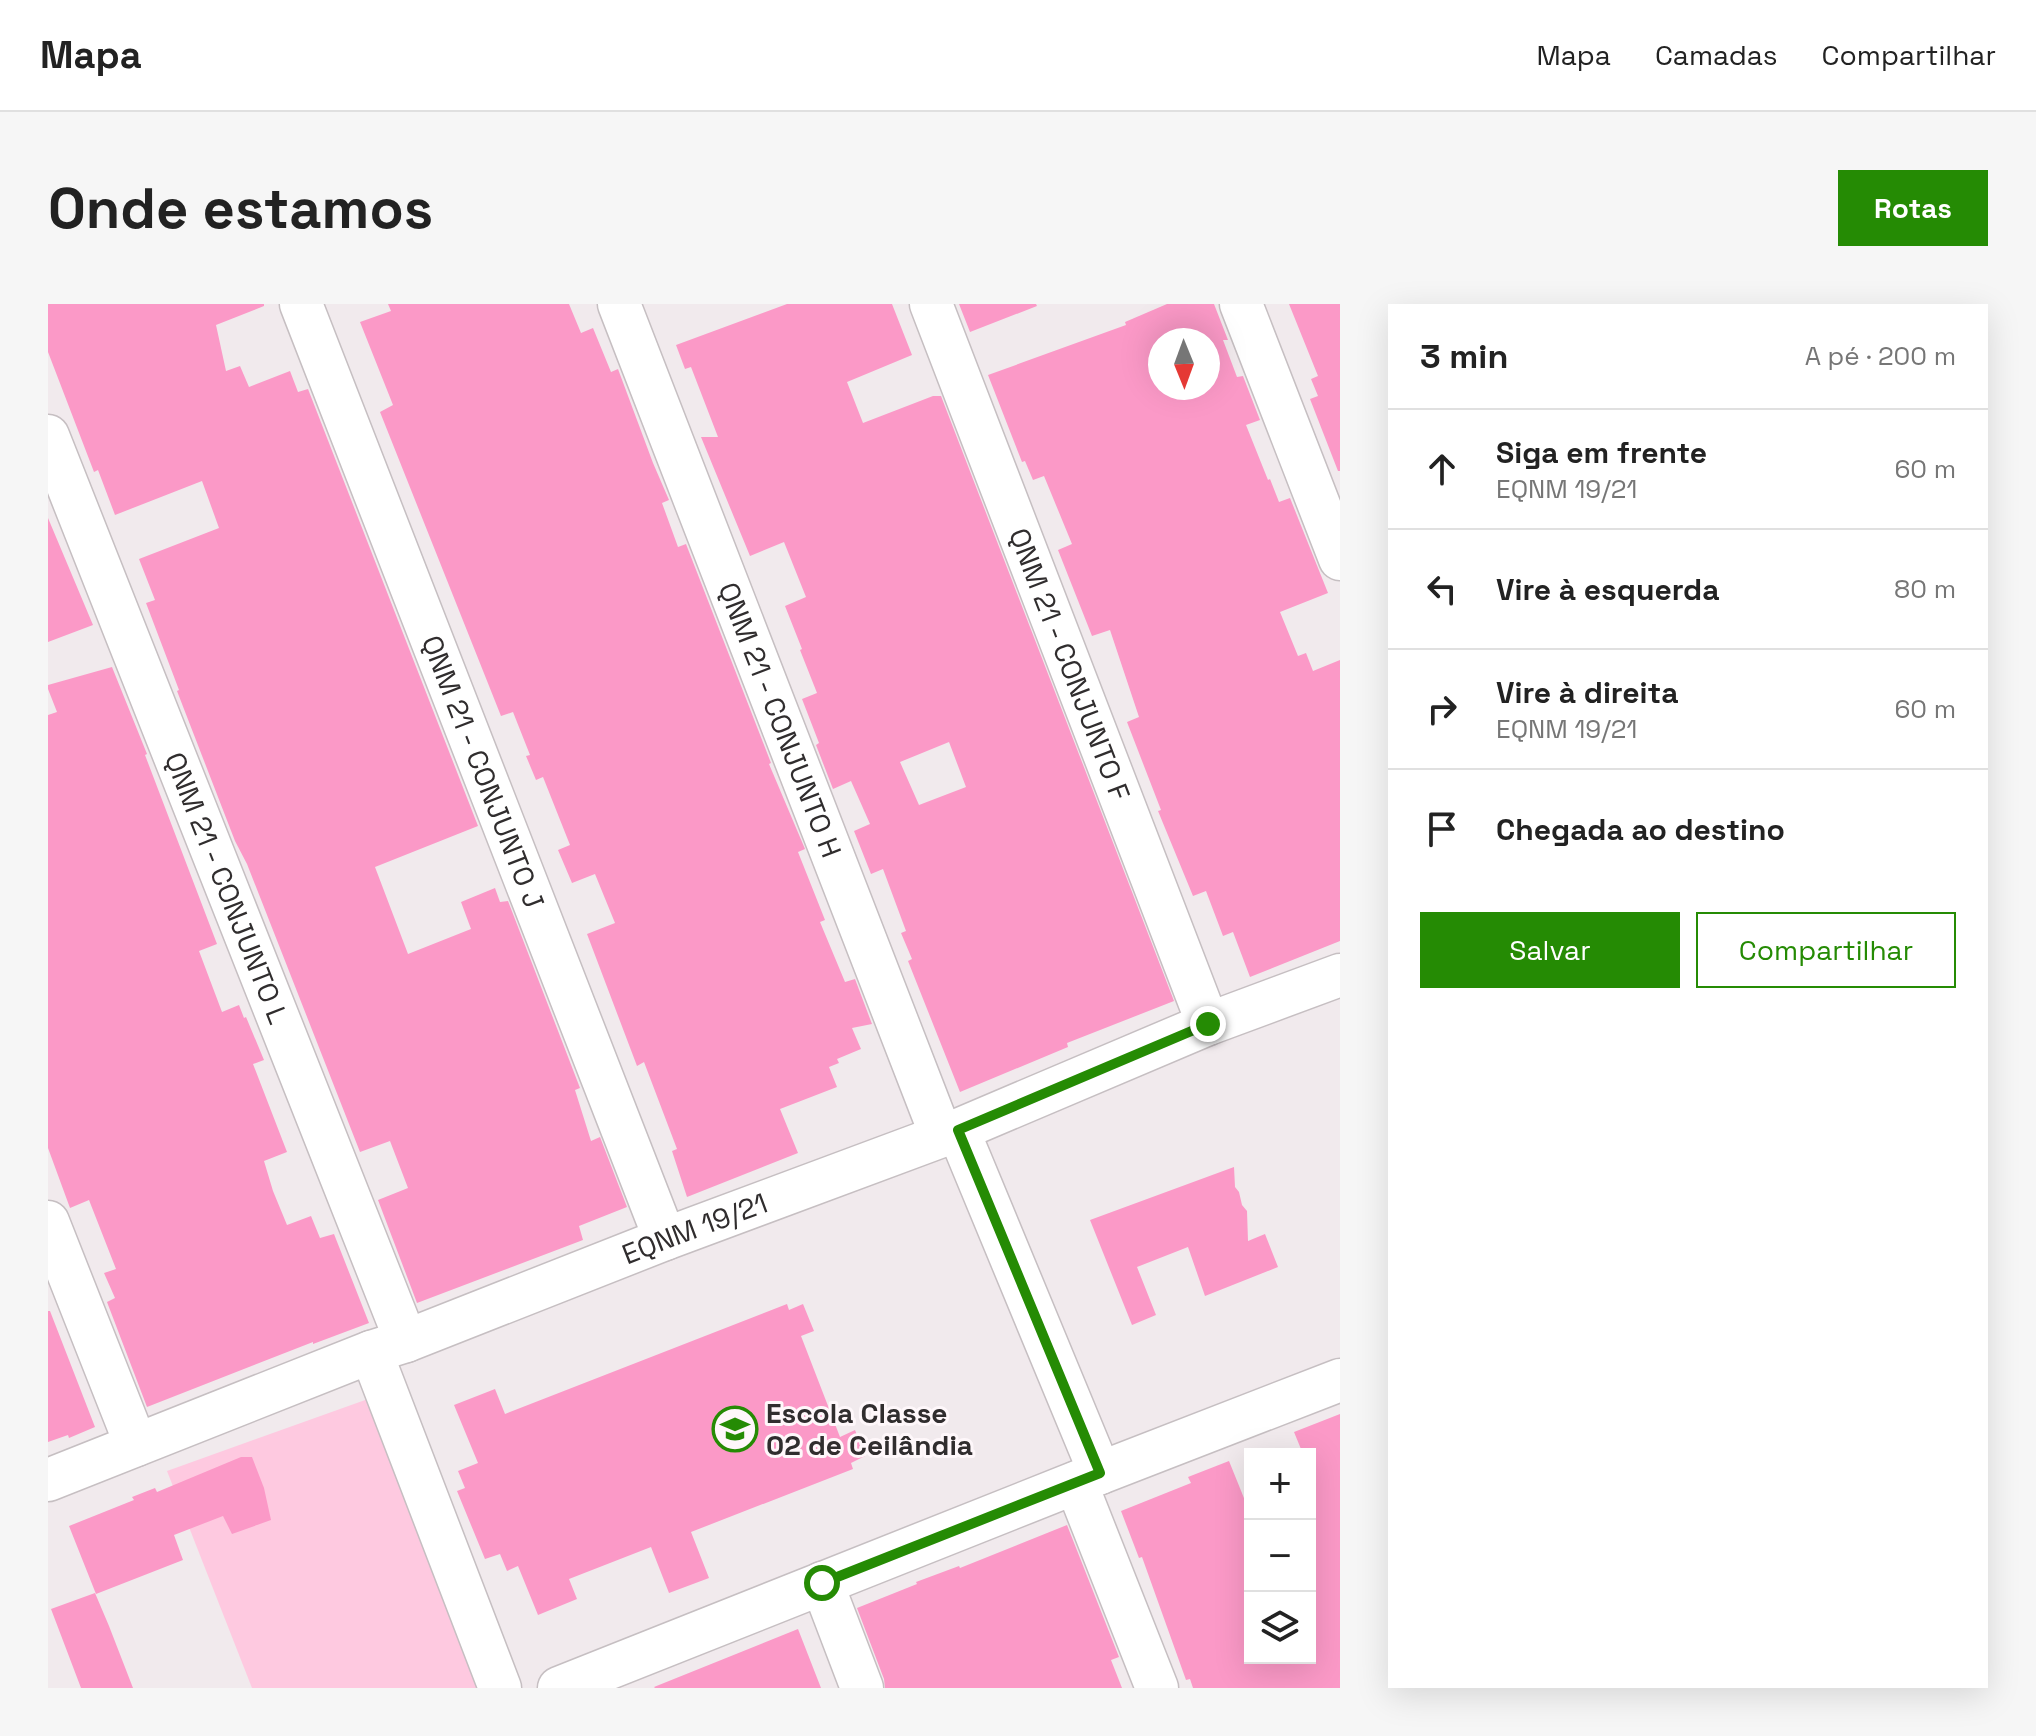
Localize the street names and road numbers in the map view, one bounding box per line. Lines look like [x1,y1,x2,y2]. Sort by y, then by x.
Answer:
street label: QNM 21 - CONJUNTO F [1001,523,1138,805]
street label: QNM 21 - CONJUNTO H [711,577,850,863]
street label: QNM 21 - CONJUNTO J [414,630,553,914]
street label: QNM 21 - CONJUNTO L [157,747,297,1029]
street label: EQNM 19/21 [617,1185,772,1272]

